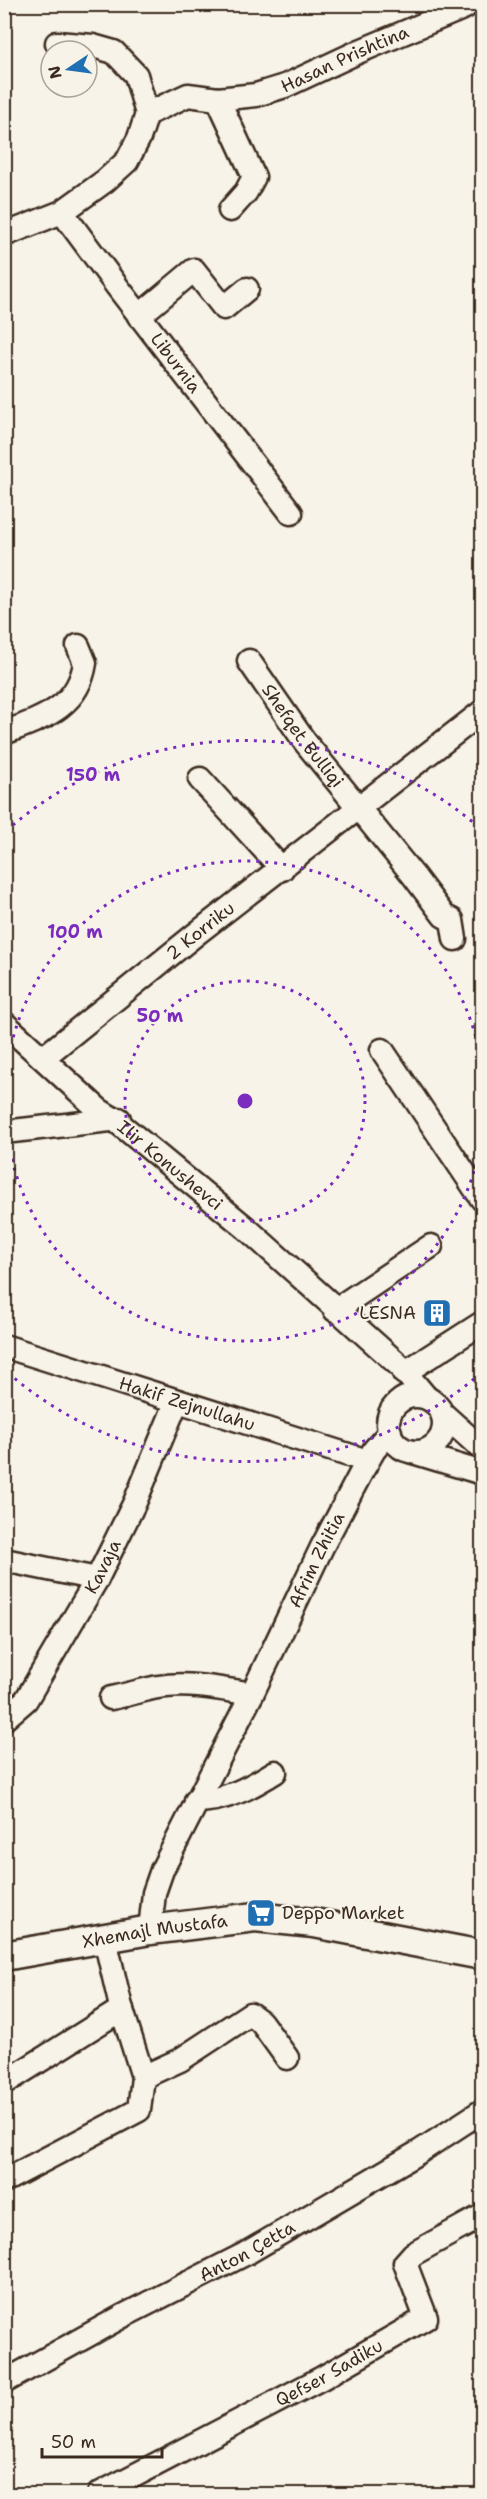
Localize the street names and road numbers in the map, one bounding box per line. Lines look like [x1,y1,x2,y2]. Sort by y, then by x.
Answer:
street label: Hasan Prishtina [277,20,412,98]
street label: Liburnia [145,328,207,398]
street label: Shefqet Bulliqi [256,679,349,793]
street label: 2 Korriku [161,896,240,965]
street label: Ilir Konushevci [112,1115,228,1216]
street label: Hakif Zejnullahu [116,1371,258,1437]
street label: Afrim Zhitia [283,1508,350,1612]
street label: Kavaja [79,1535,127,1598]
street label: Xhemajl Mustafa [80,1909,229,1954]
street label: Anton Çetta [195,2215,299,2287]
street label: Qefser Sadiku [271,2333,387,2412]

